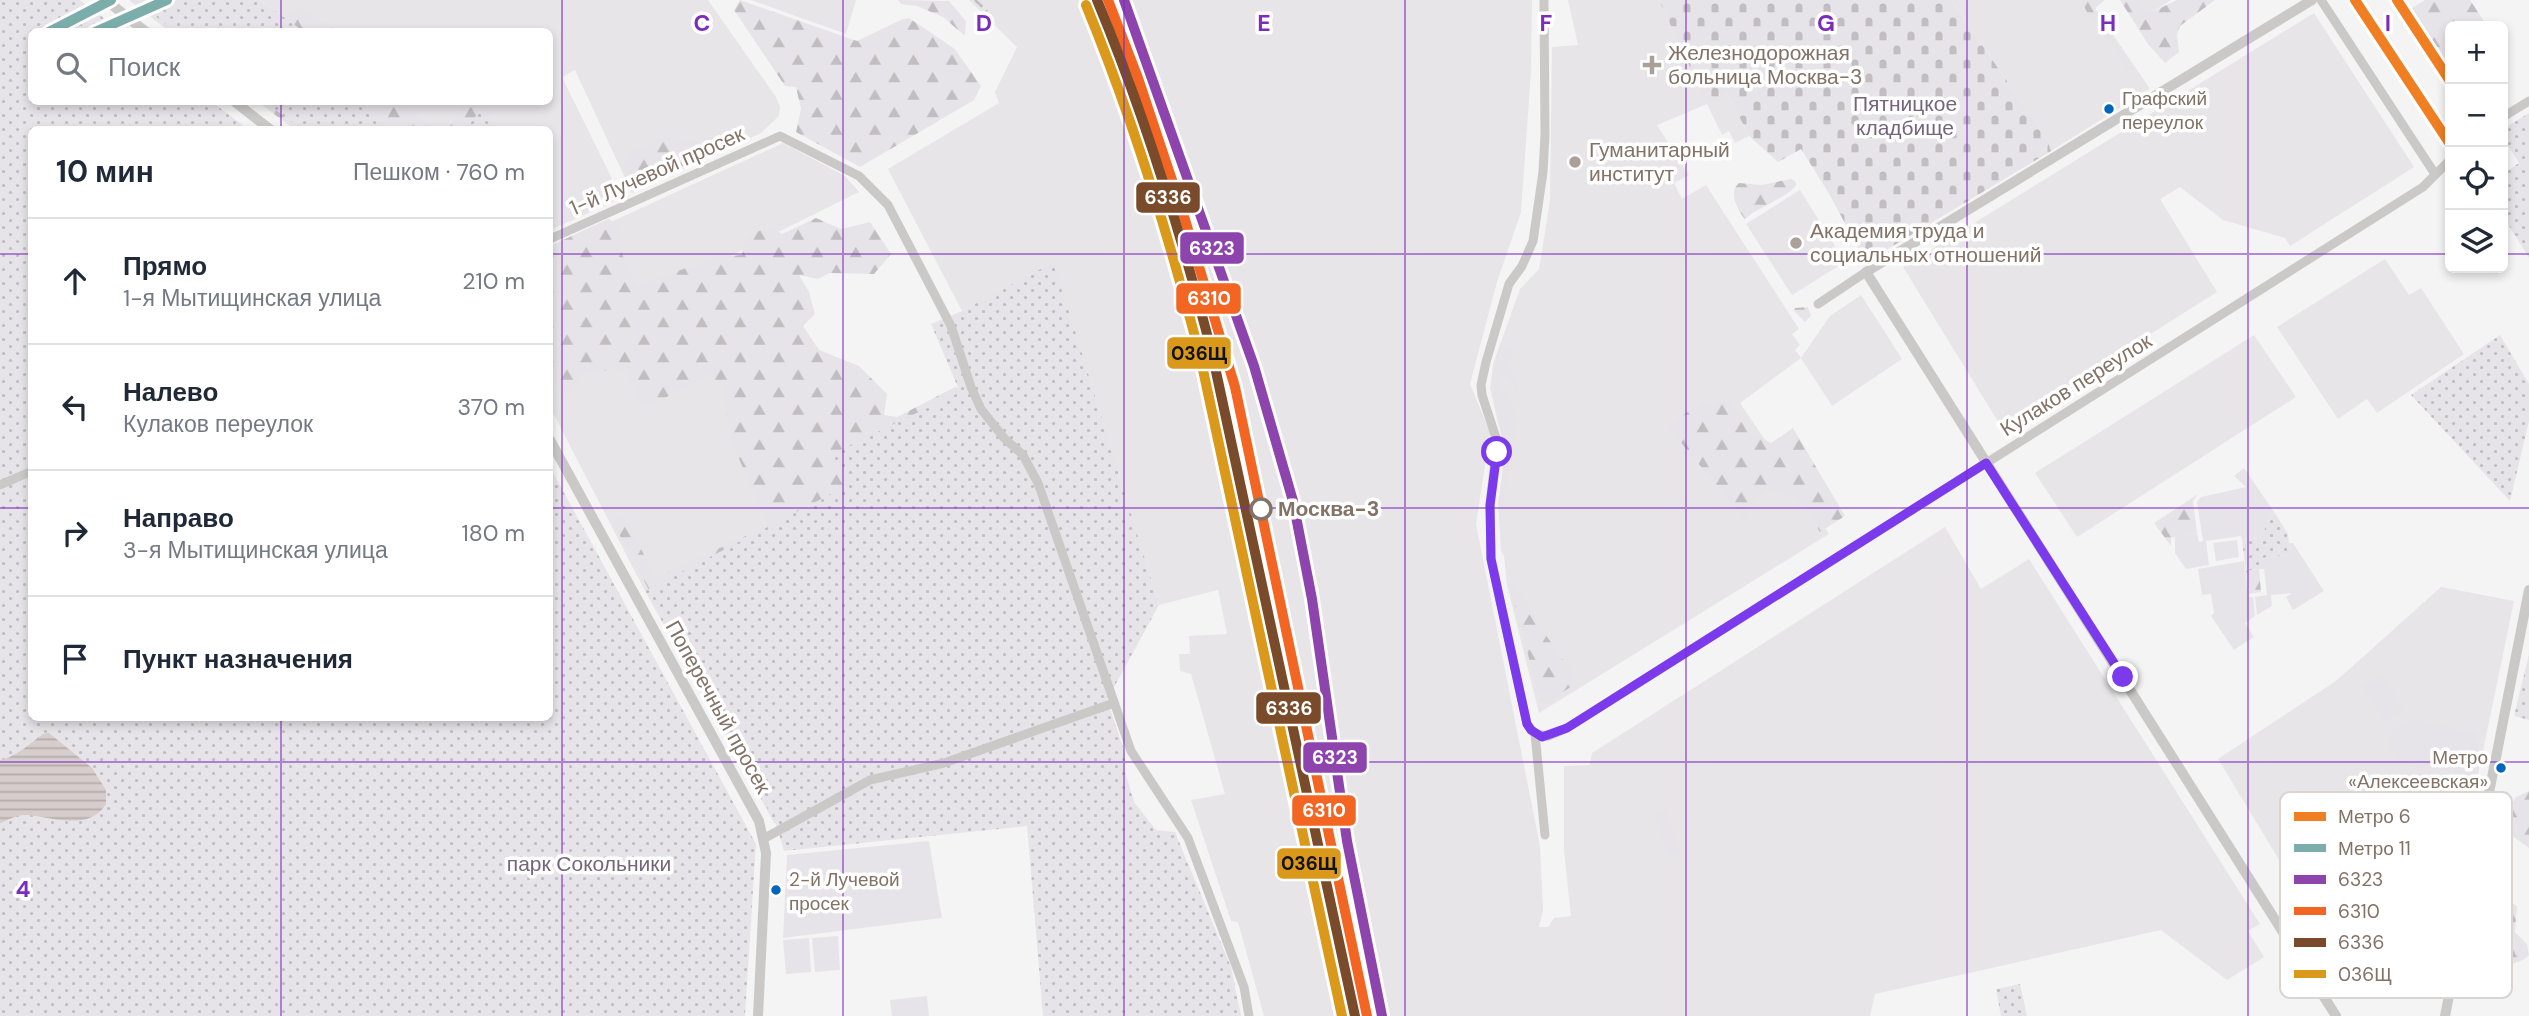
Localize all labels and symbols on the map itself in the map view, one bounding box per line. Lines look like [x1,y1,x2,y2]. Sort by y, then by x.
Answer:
text: C [694,8,710,38]
text: D [976,8,992,38]
text: E [1257,8,1271,38]
text: F [1540,8,1553,38]
text: G [1817,8,1835,38]
text: H [2100,8,2116,38]
text: I [2385,8,2391,38]
place label: Железнодорожная больница Москва-3 [1668,39,1863,91]
marker: Железнодорожная больница Москва-3 [1642,55,1662,75]
place label: Графский переулок [2122,86,2207,135]
park label: Пятницкое кладбище [1853,90,1957,142]
marker: Графский переулок [2102,102,2116,116]
street label: 1-й Лучевой просек [565,120,749,222]
place label: Гуманитарный институт [1589,136,1730,188]
marker: Гуманитарный институт [1567,154,1583,170]
line badge: 6336 [1135,181,1201,214]
text: 6336 [1144,185,1192,210]
place label: Академия труда и социальных отношений [1810,217,2042,269]
line badge: 6323 [1179,231,1245,265]
marker: Академия труда и социальных отношений [1788,235,1804,251]
text: 6323 [1189,236,1235,261]
line badge: 6310 [1175,282,1242,315]
text: 6310 [1187,286,1231,311]
street label: Кулаков переулок [1995,327,2158,443]
line badge: 036Щ [1166,336,1232,370]
text: 036Щ [1171,341,1228,366]
route start [1481,436,1512,467]
place label: Москва-3 [1278,495,1379,523]
marker: Москва-3 [1250,498,1272,520]
street label: Поперечный просек [659,616,778,799]
route end [2107,661,2138,692]
line badge: 6336 [1255,691,1322,725]
text: 6336 [1265,696,1313,721]
line badge: 6323 [1302,741,1368,774]
text: 6323 [1312,745,1358,770]
place label: Метро «Алексеевская» [2348,745,2488,794]
marker: Метро «Алексеевская» [2494,761,2508,775]
legend [2280,792,2512,998]
line badge: 6310 [1291,794,1357,827]
text: 6310 [1302,798,1346,823]
text: Метро 6 [2338,804,2411,829]
text: Метро 11 [2338,836,2411,861]
line badge: 036Щ [1276,847,1342,880]
park label: парк Сокольники [507,850,671,878]
text: 036Щ [1281,851,1338,876]
place label: 2-й Лучевой просек [789,867,900,916]
text: 6323 [2338,867,2383,892]
text: 4 [16,874,31,904]
marker: 2-й Лучевой просек [769,883,783,897]
text: 6310 [2338,899,2380,924]
text: 6336 [2338,930,2384,955]
text: 036Щ [2338,962,2392,987]

